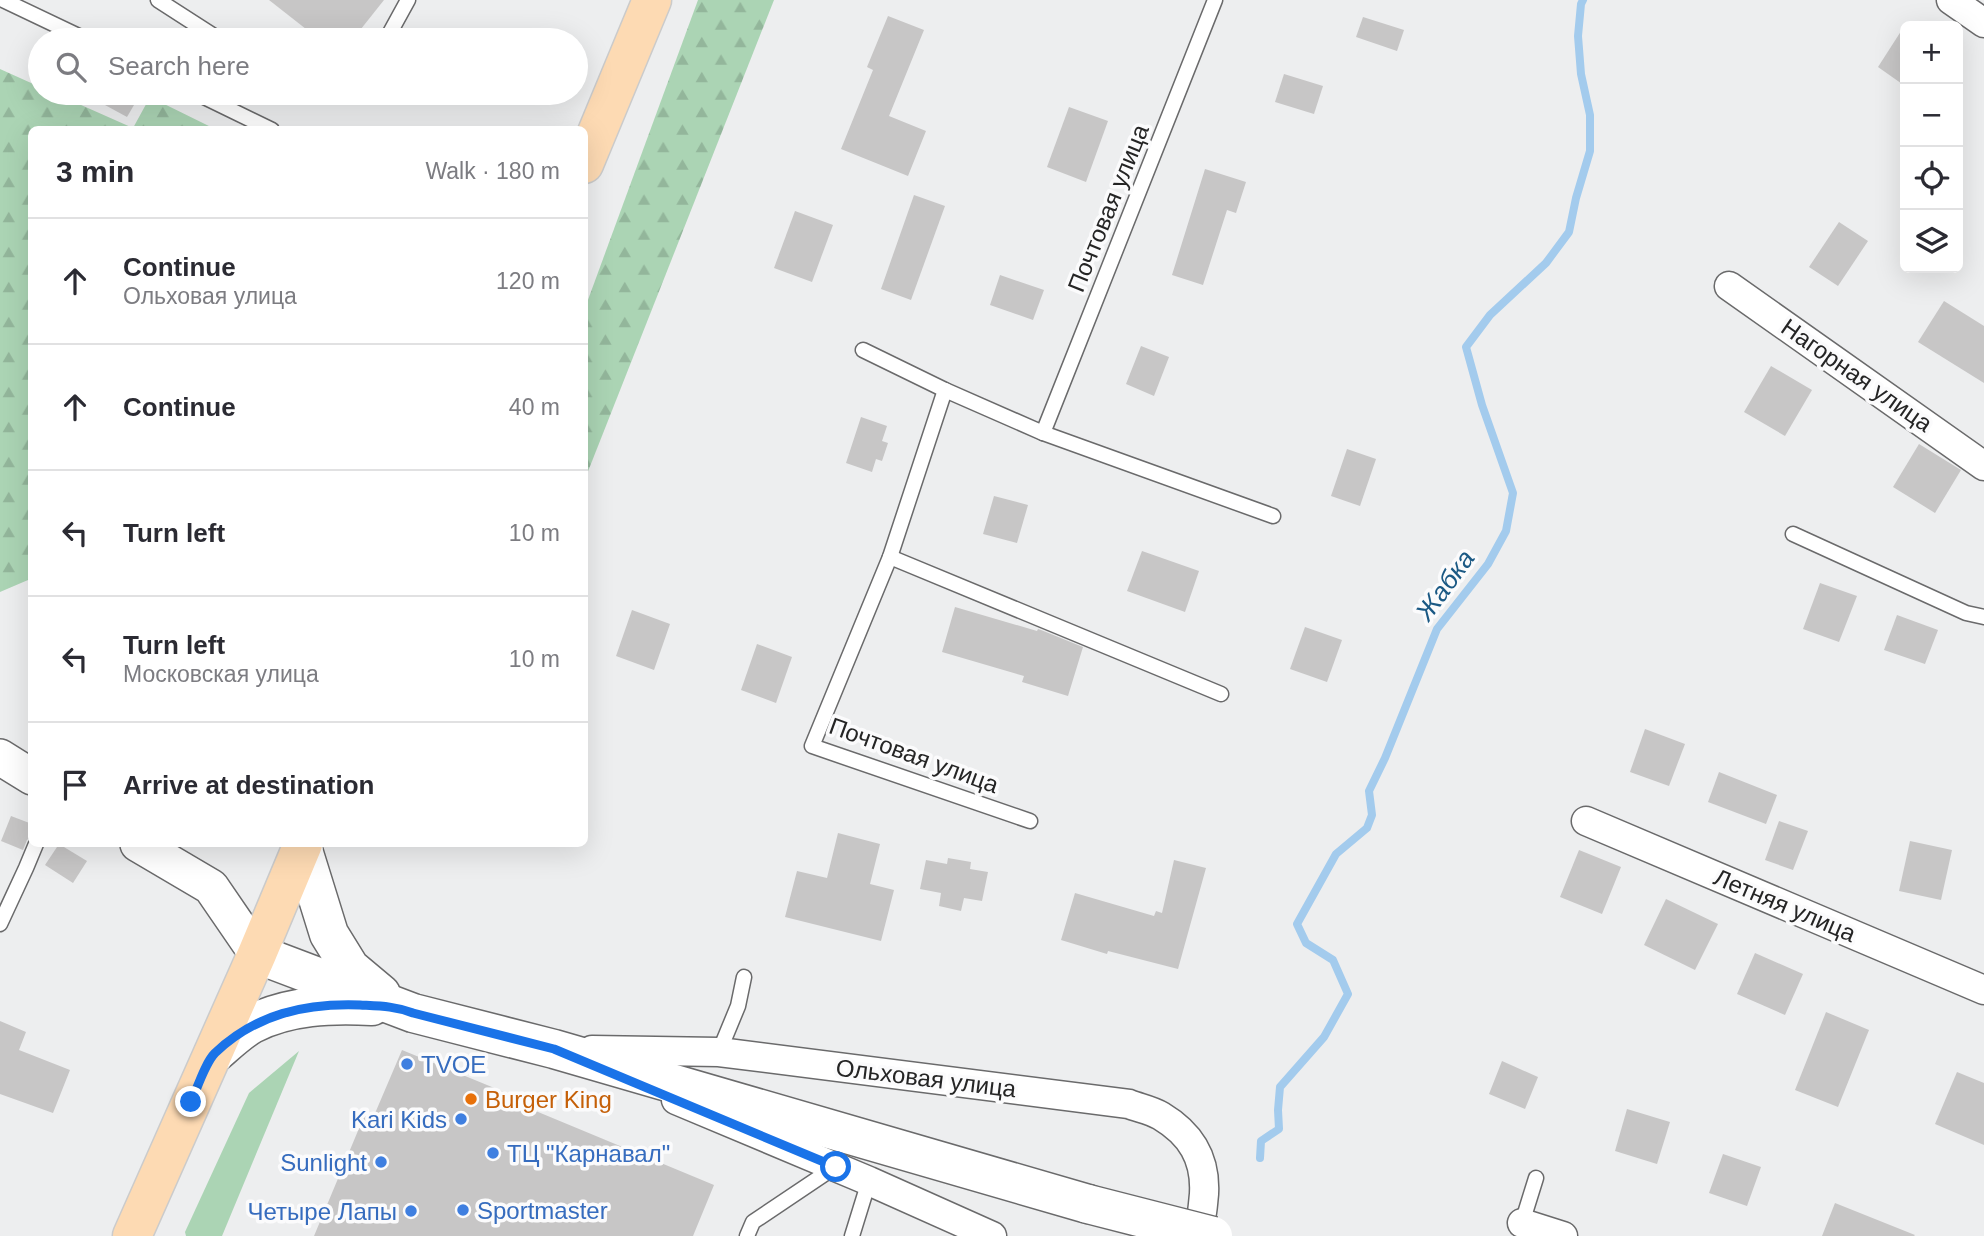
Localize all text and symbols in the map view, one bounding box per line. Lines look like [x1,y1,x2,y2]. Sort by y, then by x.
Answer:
map controls [1900,21,1963,273]
button: + [1900,21,1963,84]
search box [28,28,588,105]
icon: search [52,48,90,86]
text: Search here [108,51,250,81]
button: − [1900,84,1963,147]
street label: Почтовая улица [1062,120,1154,296]
button: locate [1900,147,1963,210]
text: 3 min [56,155,134,188]
text: Walk · 180 m [425,158,560,184]
button: layers [1900,210,1963,273]
text: Continue [123,252,236,282]
icon: ahead [56,262,94,300]
text: 120 m [496,268,560,294]
text: Ольховая улица [123,283,297,309]
street label: Нагорная улица [1776,313,1938,437]
icon: ahead [56,388,94,426]
text: Continue [123,392,236,422]
text: 40 m [509,394,560,420]
icon: left [56,514,94,552]
text: Turn left [123,518,225,548]
text: 10 m [509,520,560,546]
water label: Жабка [1408,544,1481,628]
text: Turn left [123,630,225,660]
icon: left [56,640,94,678]
text: 10 m [509,646,560,672]
text: Московская улица [123,661,319,687]
street label: Почтовая улица [826,712,1003,798]
icon: arrive [56,766,94,804]
text: Arrive at destination [123,770,374,800]
street label: Летняя улица [1710,863,1860,947]
place label: TVOE [421,1051,486,1078]
street label: Ольховая улица [834,1054,1018,1103]
marker: TVOE [399,1056,415,1072]
route end [175,1086,206,1117]
place label: Burger King [485,1086,612,1113]
marker: Burger King [463,1091,479,1107]
place label: Kari Kids [351,1106,447,1133]
marker: Kari Kids [453,1111,469,1127]
place label: ТЦ "Карнавал" [507,1140,670,1167]
marker: ТЦ "Карнавал" [485,1145,501,1161]
place label: Sunlight [280,1149,367,1176]
route start [820,1151,851,1182]
marker: Sunlight [373,1154,389,1170]
place label: Sportmaster [477,1197,608,1224]
place label: Четыре Лапы [248,1198,397,1225]
marker: Sportmaster [455,1202,471,1218]
marker: Четыре Лапы [403,1203,419,1219]

